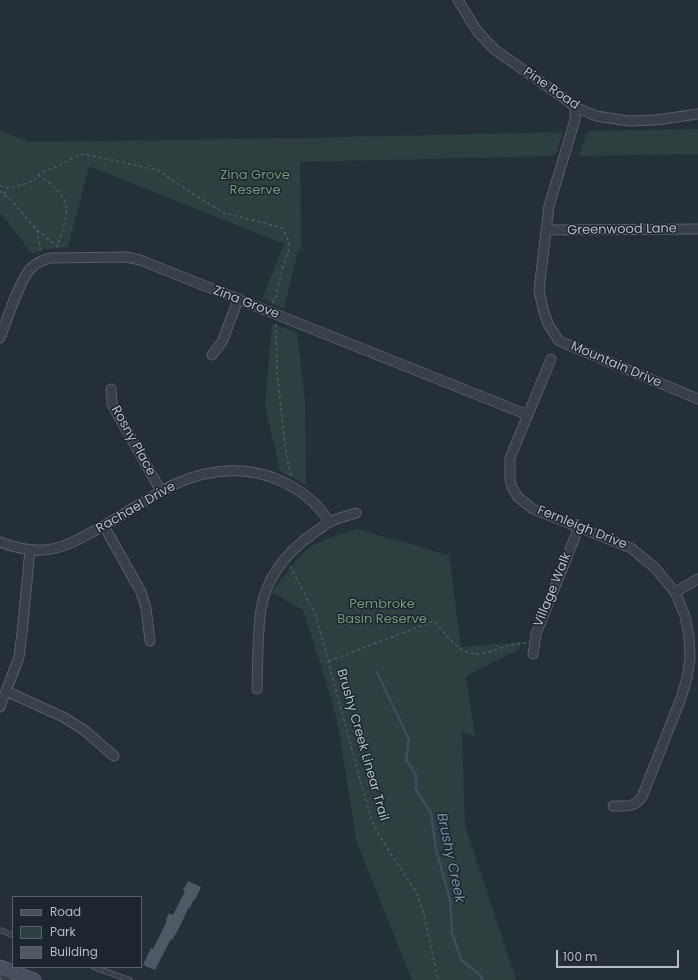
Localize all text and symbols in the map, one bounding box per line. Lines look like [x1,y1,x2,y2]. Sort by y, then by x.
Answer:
street label: Pine Road [520,65,582,113]
park label: Zina Grove Reserve [220,168,290,199]
street label: Greenwood Lane [567,221,677,239]
street label: Zina Grove [211,283,281,323]
street label: Mountain Drive [568,339,664,391]
street label: Rosny Place [107,403,159,479]
street label: Rachael Drive [94,479,178,537]
street label: Fernleigh Drive [535,503,629,553]
street label: Village Walk [531,551,575,629]
park label: Pembroke Basin Reserve [337,597,427,628]
street label: Brushy Creek Linear Trail [333,667,391,823]
water label: Brushy Creek [432,811,468,905]
legend [12,896,142,968]
text: Road [50,903,81,920]
text: Park [50,923,76,940]
scale bar [558,942,681,968]
text: Building [50,943,98,960]
text: 100 m [563,948,597,965]

